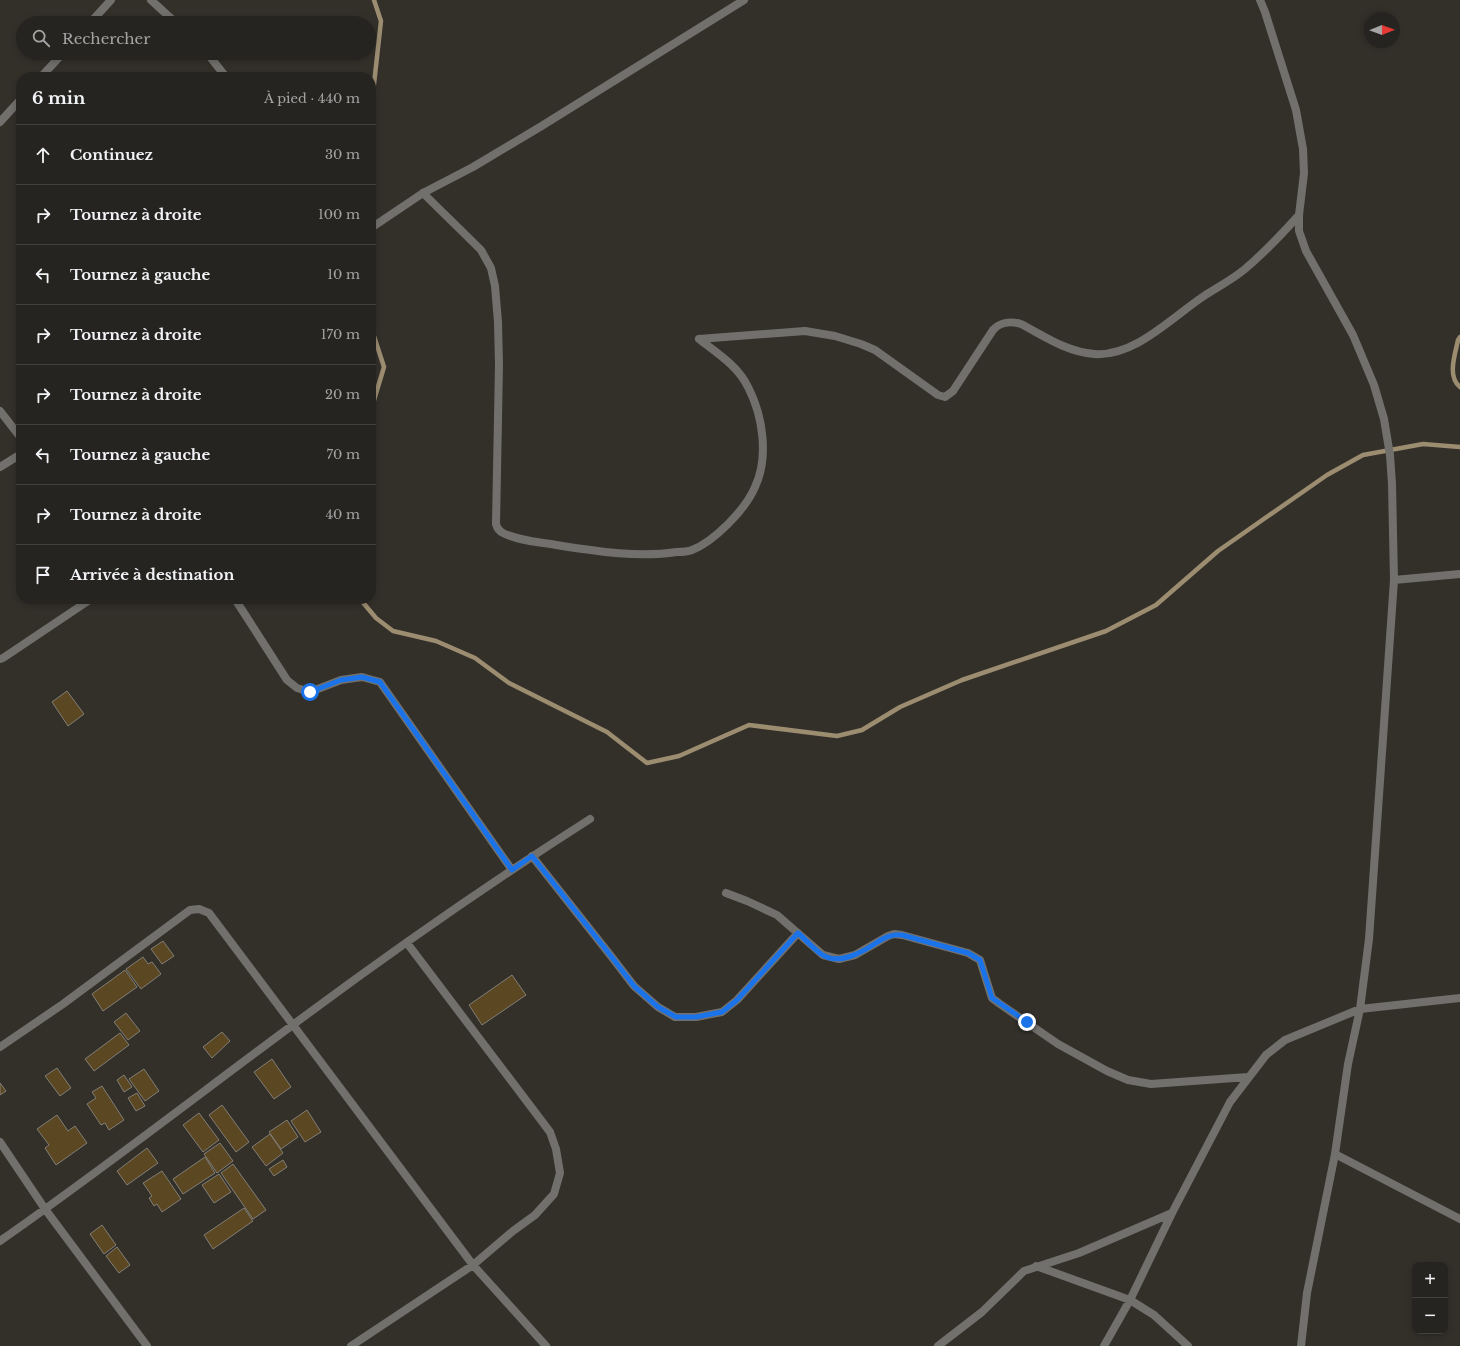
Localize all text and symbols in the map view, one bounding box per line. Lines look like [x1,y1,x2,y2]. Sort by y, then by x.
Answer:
north arrow [1364,12,1400,48]
search box [16,16,376,60]
icon: search [30,27,52,49]
text: Rechercher [62,29,150,48]
text: 6 min [32,88,85,109]
text: À pied · 440 m [264,90,360,107]
icon: ahead [32,144,54,166]
text: Continuez [70,145,153,164]
text: 30 m [325,146,360,163]
icon: right [32,204,54,226]
text: Tournez à droite [70,205,202,224]
text: 100 m [318,206,360,223]
icon: left [32,264,54,286]
text: Tournez à gauche [70,265,210,284]
text: 10 m [327,266,360,283]
icon: right [32,324,54,346]
text: Tournez à droite [70,325,202,344]
text: 170 m [321,326,360,343]
icon: right [32,384,54,406]
text: Tournez à droite [70,385,202,404]
text: 20 m [325,386,360,403]
icon: left [32,444,54,466]
text: Tournez à gauche [70,445,210,464]
text: 70 m [327,446,360,463]
icon: right [32,504,54,526]
text: Tournez à droite [70,505,202,524]
text: 40 m [325,506,360,523]
icon: arrive [32,564,54,586]
text: Arrivée à destination [70,565,234,584]
route start [301,683,319,701]
route end [1018,1013,1036,1031]
map controls [1412,1262,1448,1334]
button: + [1412,1262,1448,1298]
button: − [1412,1298,1448,1334]

